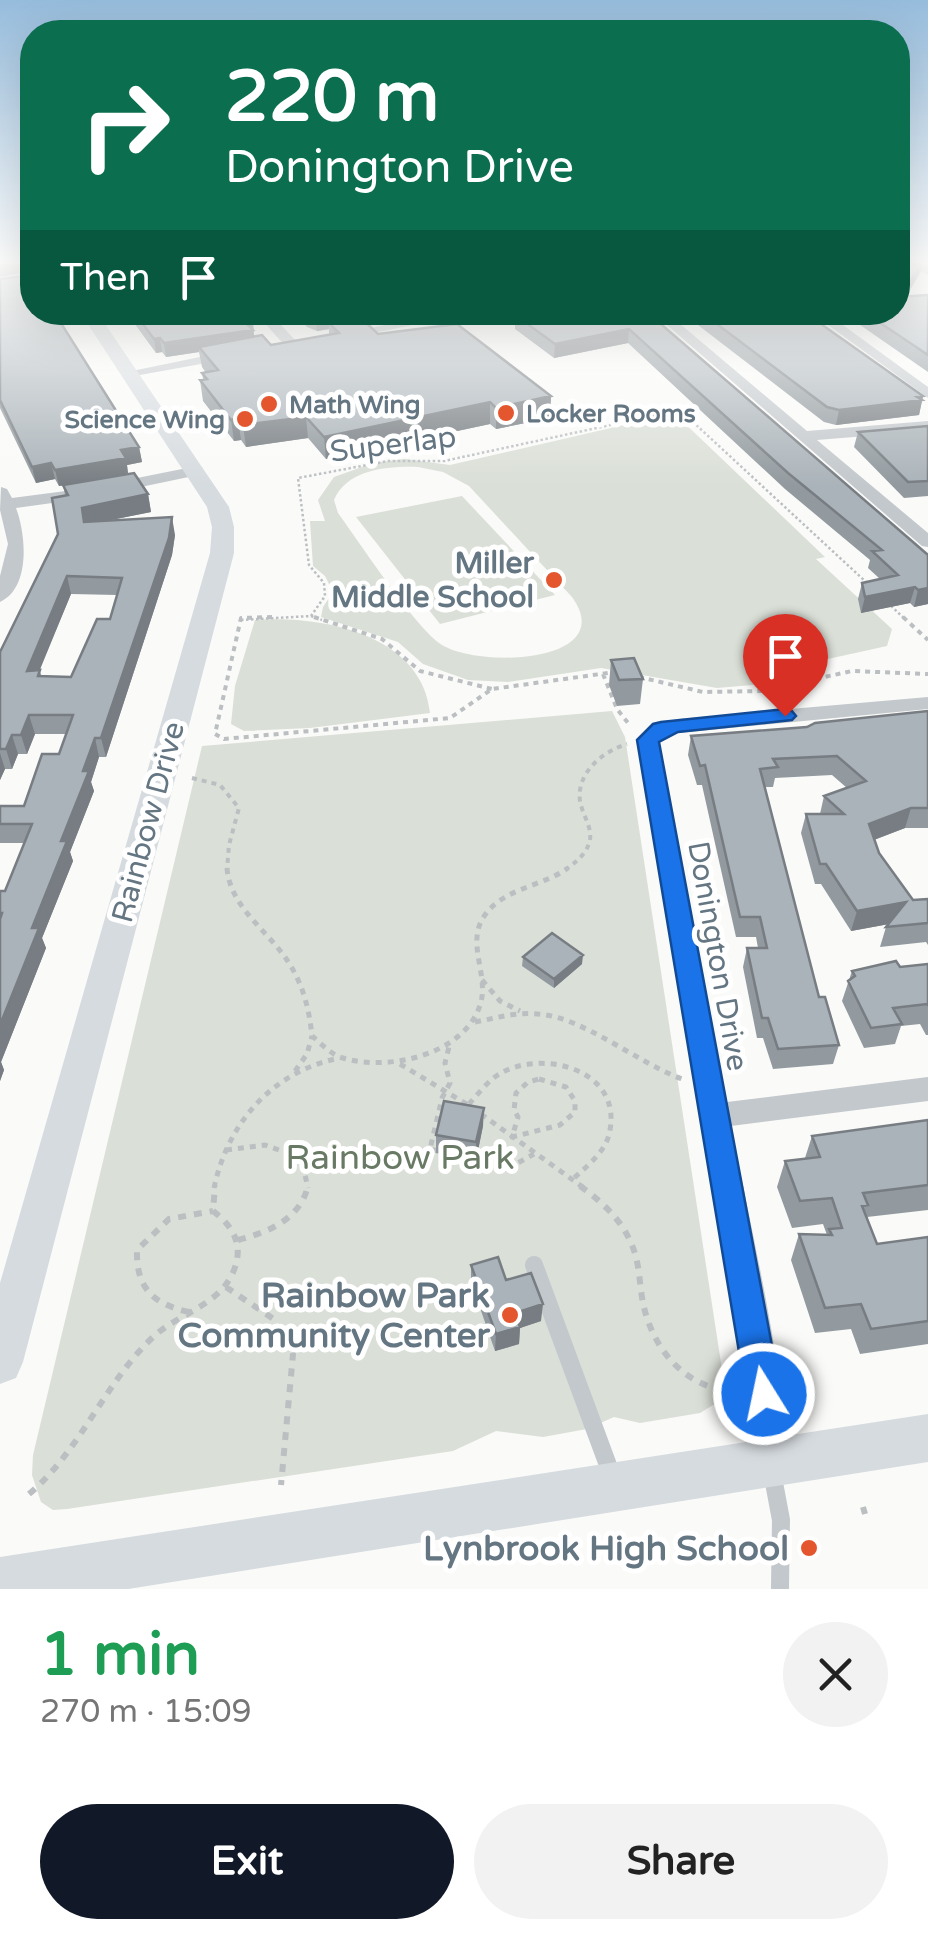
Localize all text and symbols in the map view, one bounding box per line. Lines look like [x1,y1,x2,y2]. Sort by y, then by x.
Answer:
text: 220 m [225,56,439,140]
icon: right [60,60,190,190]
text: Donington Drive [225,141,574,195]
icon: arrive [171,250,226,305]
text: Then [60,255,151,301]
place label: Math Wing [289,390,420,420]
marker: Math Wing [258,393,280,415]
place label: Locker Rooms [526,399,696,429]
marker: Locker Rooms [495,402,517,424]
place label: Science Wing [65,405,225,435]
marker: Science Wing [234,408,256,430]
street label: Superlap [328,418,458,471]
place label: Miller Middle School [331,545,535,616]
marker: Miller Middle School [543,569,565,591]
pin [743,614,828,717]
icon: arrive [758,629,813,684]
street label: Rainbow Drive [104,718,193,927]
street label: Donington Drive [679,838,756,1074]
park label: Rainbow Park [285,1137,515,1179]
place label: Rainbow Park Community Center [178,1275,491,1357]
marker: Rainbow Park Community Center [499,1304,521,1326]
position arrow [712,1342,816,1446]
place label: Lynbrook High School [423,1528,789,1570]
marker: Lynbrook High School [798,1537,820,1559]
text: 1 min [40,1619,200,1691]
button: close [783,1622,888,1727]
text: 270 m · 15:09 [40,1693,252,1731]
button: Exit [40,1804,454,1919]
button: Share [474,1804,888,1919]

